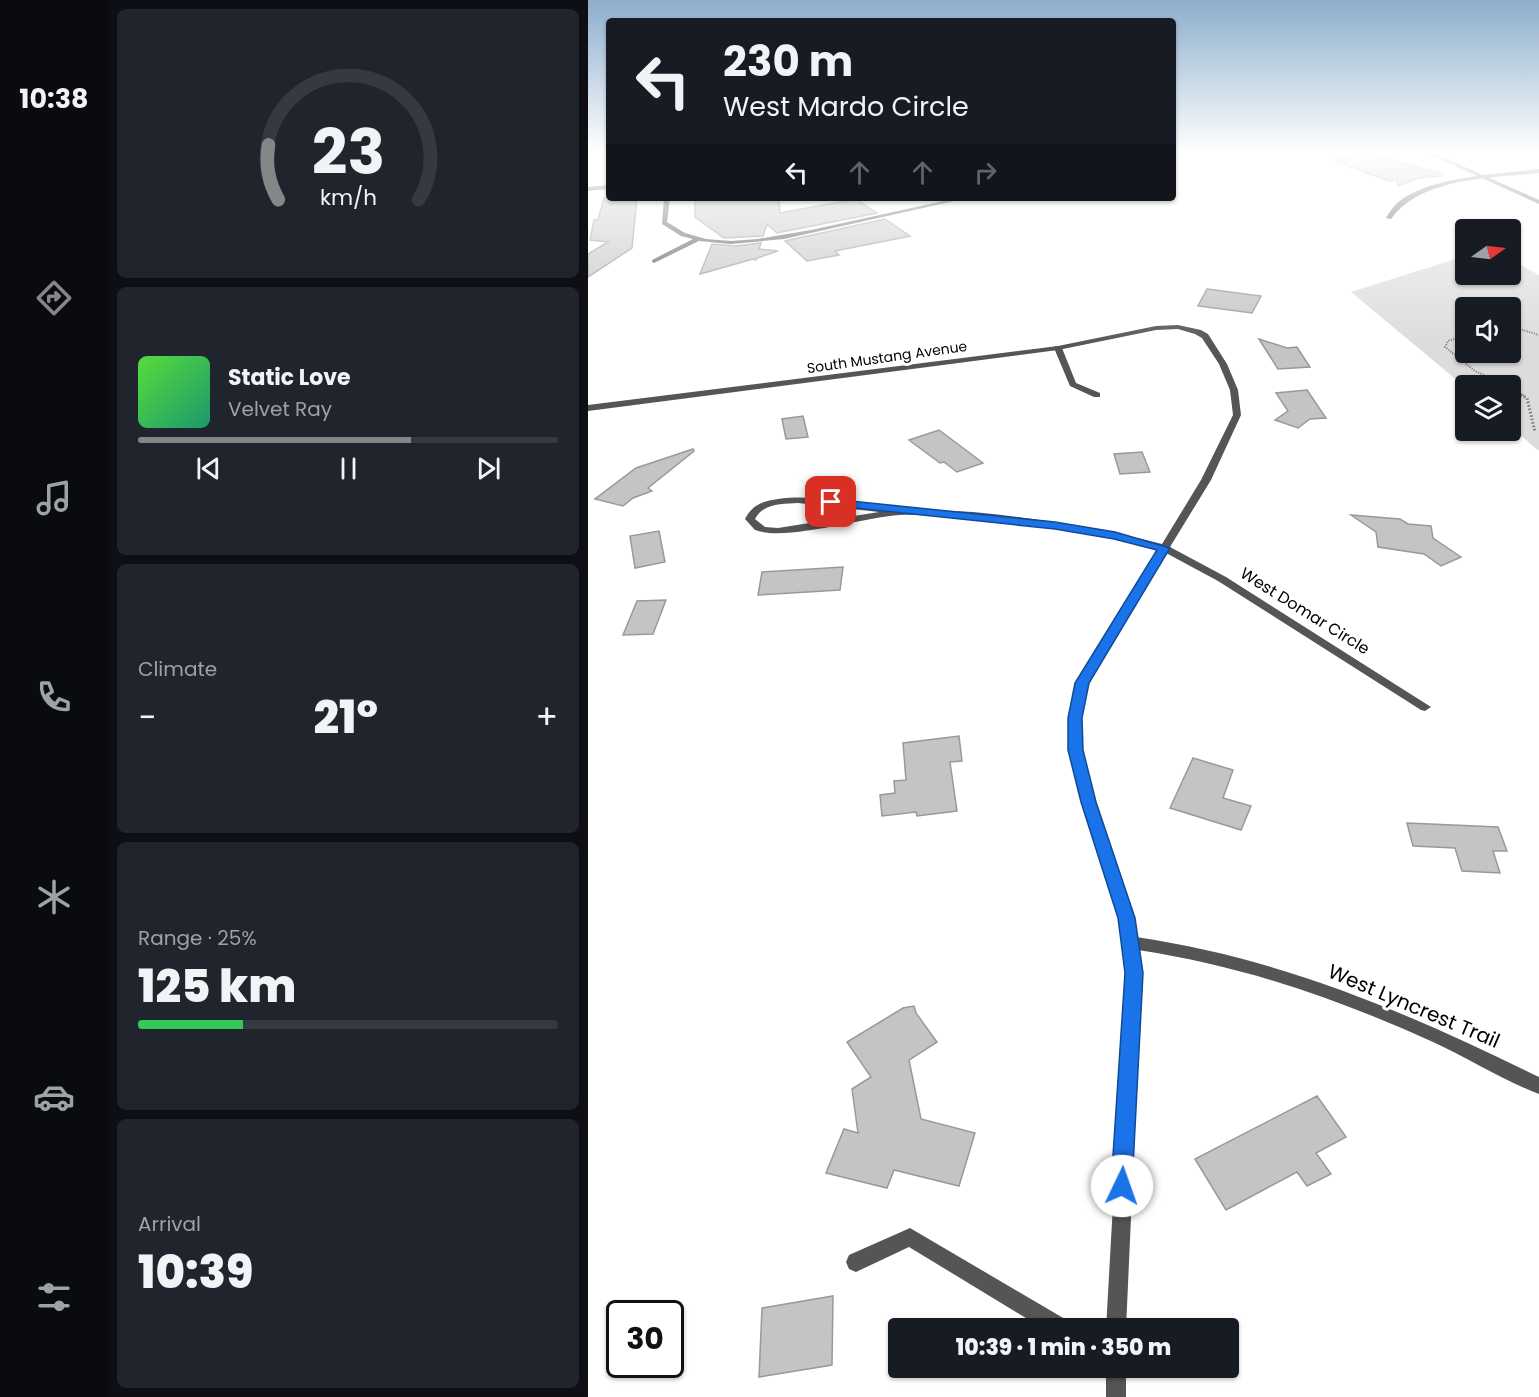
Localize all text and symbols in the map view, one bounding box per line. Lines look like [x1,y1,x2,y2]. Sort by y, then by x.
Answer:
text: 230 m [723,32,853,91]
icon: left [624,42,702,120]
text: 10:38 [19,80,89,117]
text: West Mardo Circle [723,88,969,125]
text: 23 [311,108,385,196]
icon: left [780,156,813,189]
icon: ahead [843,156,876,189]
icon: ahead [906,156,939,189]
icon: right [969,156,1002,189]
text: km/h [319,183,377,214]
north arrow [1455,219,1521,285]
map controls [1455,219,1521,441]
icon: directions [33,277,75,319]
button: sound [1455,297,1521,363]
street label: South Mustang Avenue [806,336,969,378]
text: Static Love [228,362,351,393]
button: layers [1455,375,1521,441]
text: Velvet Ray [228,395,332,423]
icon: previous [192,452,225,485]
icon: pause [332,452,365,485]
icon: next [472,452,505,485]
pin [805,476,856,527]
icon: music [33,477,75,519]
icon: arrive [814,485,847,518]
street label: West Domar Circle [1236,562,1374,660]
text: Climate [138,655,217,683]
icon: phone [33,676,75,718]
text: 21° [314,686,378,749]
text: − [138,694,156,741]
text: + [535,694,558,741]
icon: climate [33,876,75,918]
text: Range · 25% [138,924,257,952]
text: 125 km [138,955,296,1018]
street label: West Lyncrest Trail [1324,957,1504,1055]
icon: car [33,1076,75,1118]
position arrow [1090,1154,1154,1218]
text: Arrival [138,1210,201,1238]
text: 10:39 [138,1241,253,1304]
icon: filters [33,1276,75,1318]
speed limit sign: 30 [606,1300,684,1378]
text: 10:39 · 1 min · 350 m [956,1332,1171,1363]

